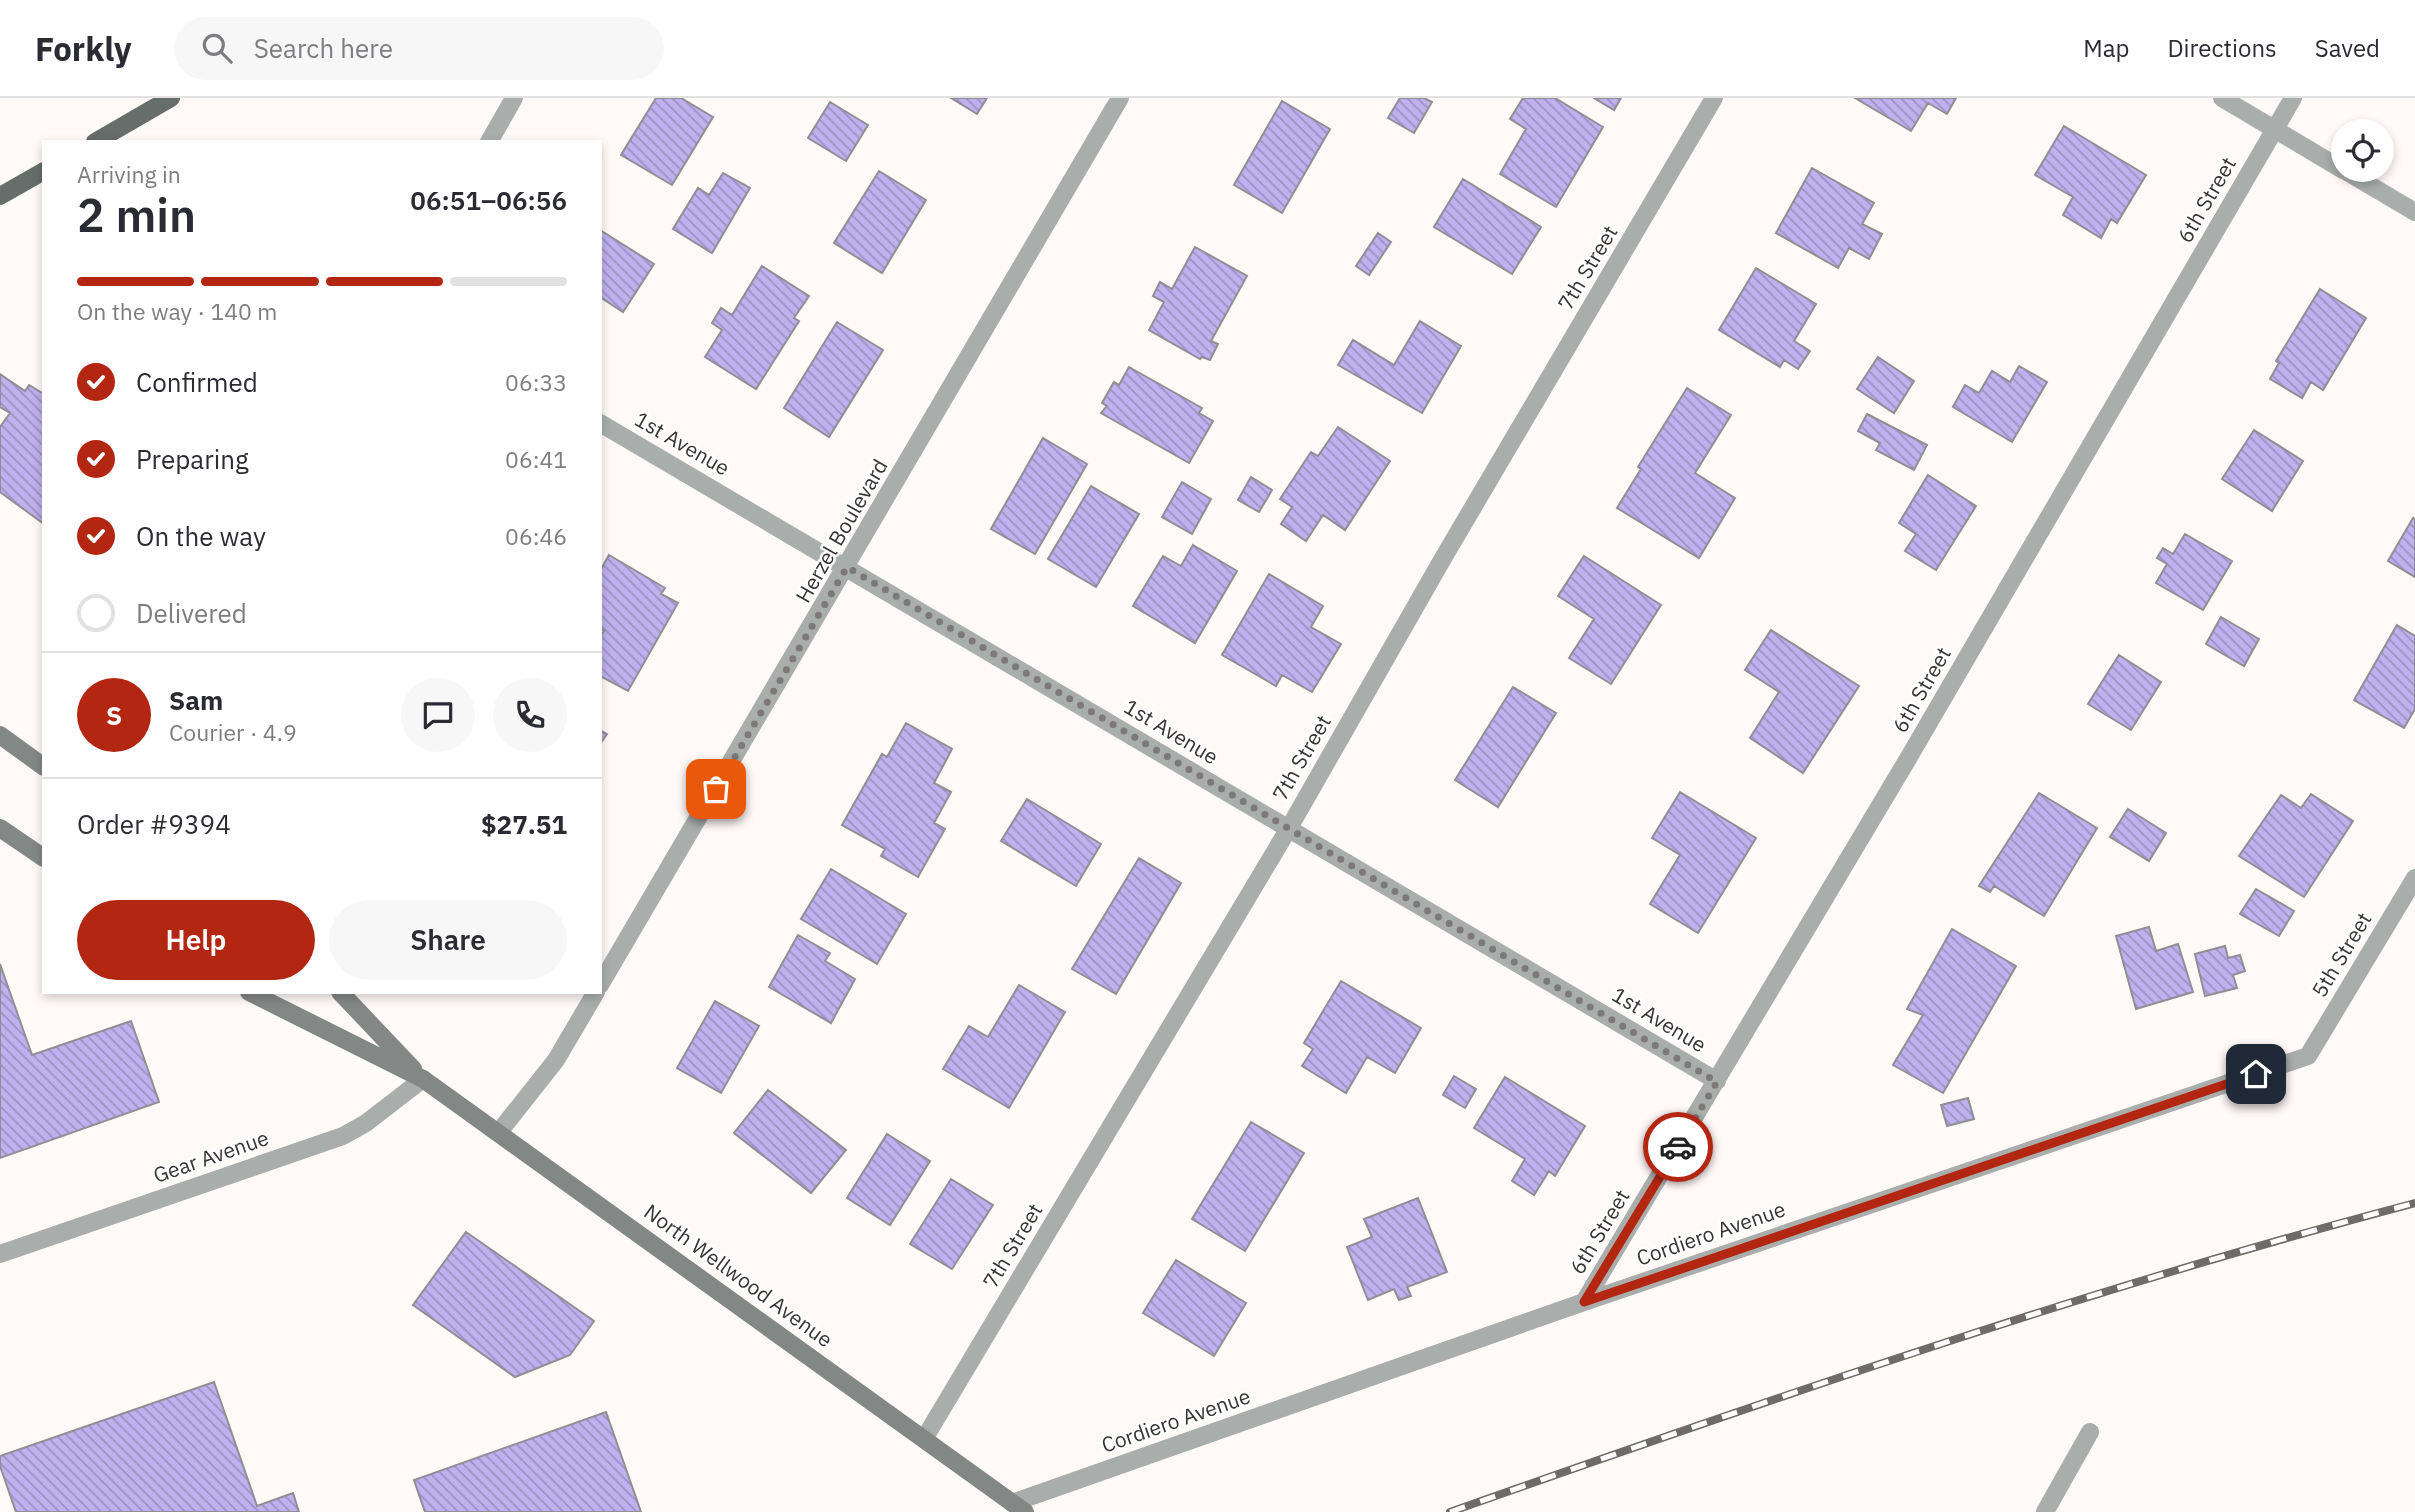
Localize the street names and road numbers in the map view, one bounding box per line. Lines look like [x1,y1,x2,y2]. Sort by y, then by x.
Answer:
street label: 6th Street [2170,152,2242,247]
street label: 7th Street [1551,220,1623,315]
street label: 1st Avenue [630,405,735,482]
street label: Herzel Boulevard [789,454,894,607]
street label: 6th Street [1885,642,1957,737]
street label: 1st Avenue [1119,692,1224,770]
street label: 7th Street [1265,710,1337,805]
street label: 5th Street [2305,907,2377,1002]
street label: 1st Avenue [1607,980,1712,1058]
street label: Gear Avenue [149,1123,272,1189]
street label: 6th Street [1563,1184,1635,1279]
street label: Cordiero Avenue [1632,1194,1789,1272]
street label: North Wellwood Avenue [639,1197,838,1353]
street label: 7th Street [976,1198,1048,1293]
street label: Cordiero Avenue [1097,1381,1254,1459]

